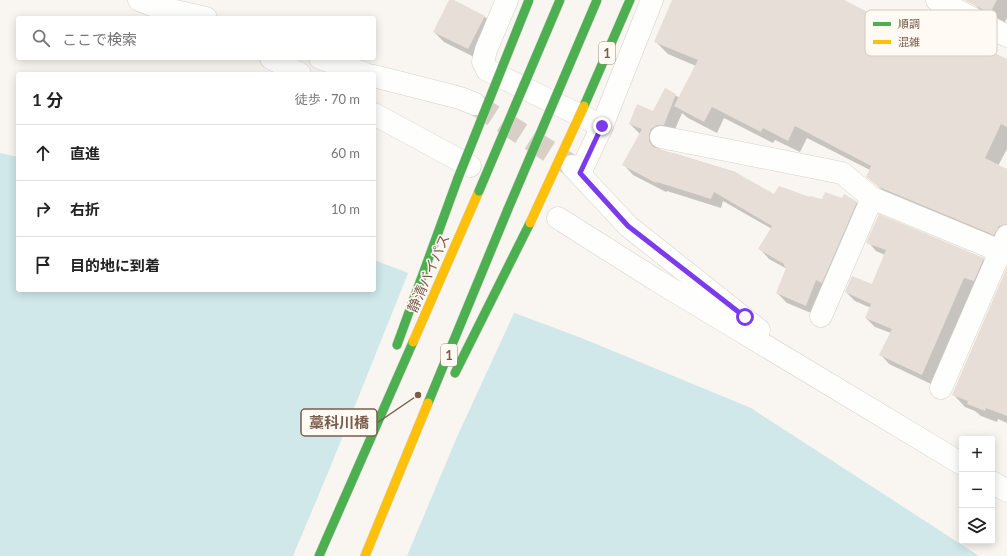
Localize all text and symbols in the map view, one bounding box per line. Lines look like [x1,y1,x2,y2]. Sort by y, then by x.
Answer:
legend [865,10,997,56]
search box [16,16,376,60]
text: 順調 [898,17,920,30]
icon: search [30,27,52,49]
text: ここで検索 [62,30,137,48]
text: 混雑 [898,35,920,48]
road number: 1 [599,42,615,64]
text: 1 分 [32,89,63,110]
text: 徒歩 · 70 m [295,91,360,107]
route end [593,117,611,135]
icon: ahead [32,142,54,164]
text: 直進 [70,144,100,162]
text: 60 m [331,145,360,161]
icon: right [32,198,54,220]
text: 右折 [70,200,100,218]
text: 10 m [331,201,360,217]
street label: 静清バイパス [403,231,453,315]
icon: arrive [32,254,54,276]
text: 目的地に到着 [70,256,160,274]
route start [736,308,754,326]
road number: 1 [441,344,457,366]
callout: 藁科川橋 [301,409,377,436]
text: 藁科川橋 [309,413,370,431]
map controls [959,436,995,544]
button: + [959,436,995,472]
button: − [959,472,995,508]
button: layers [959,508,995,544]

